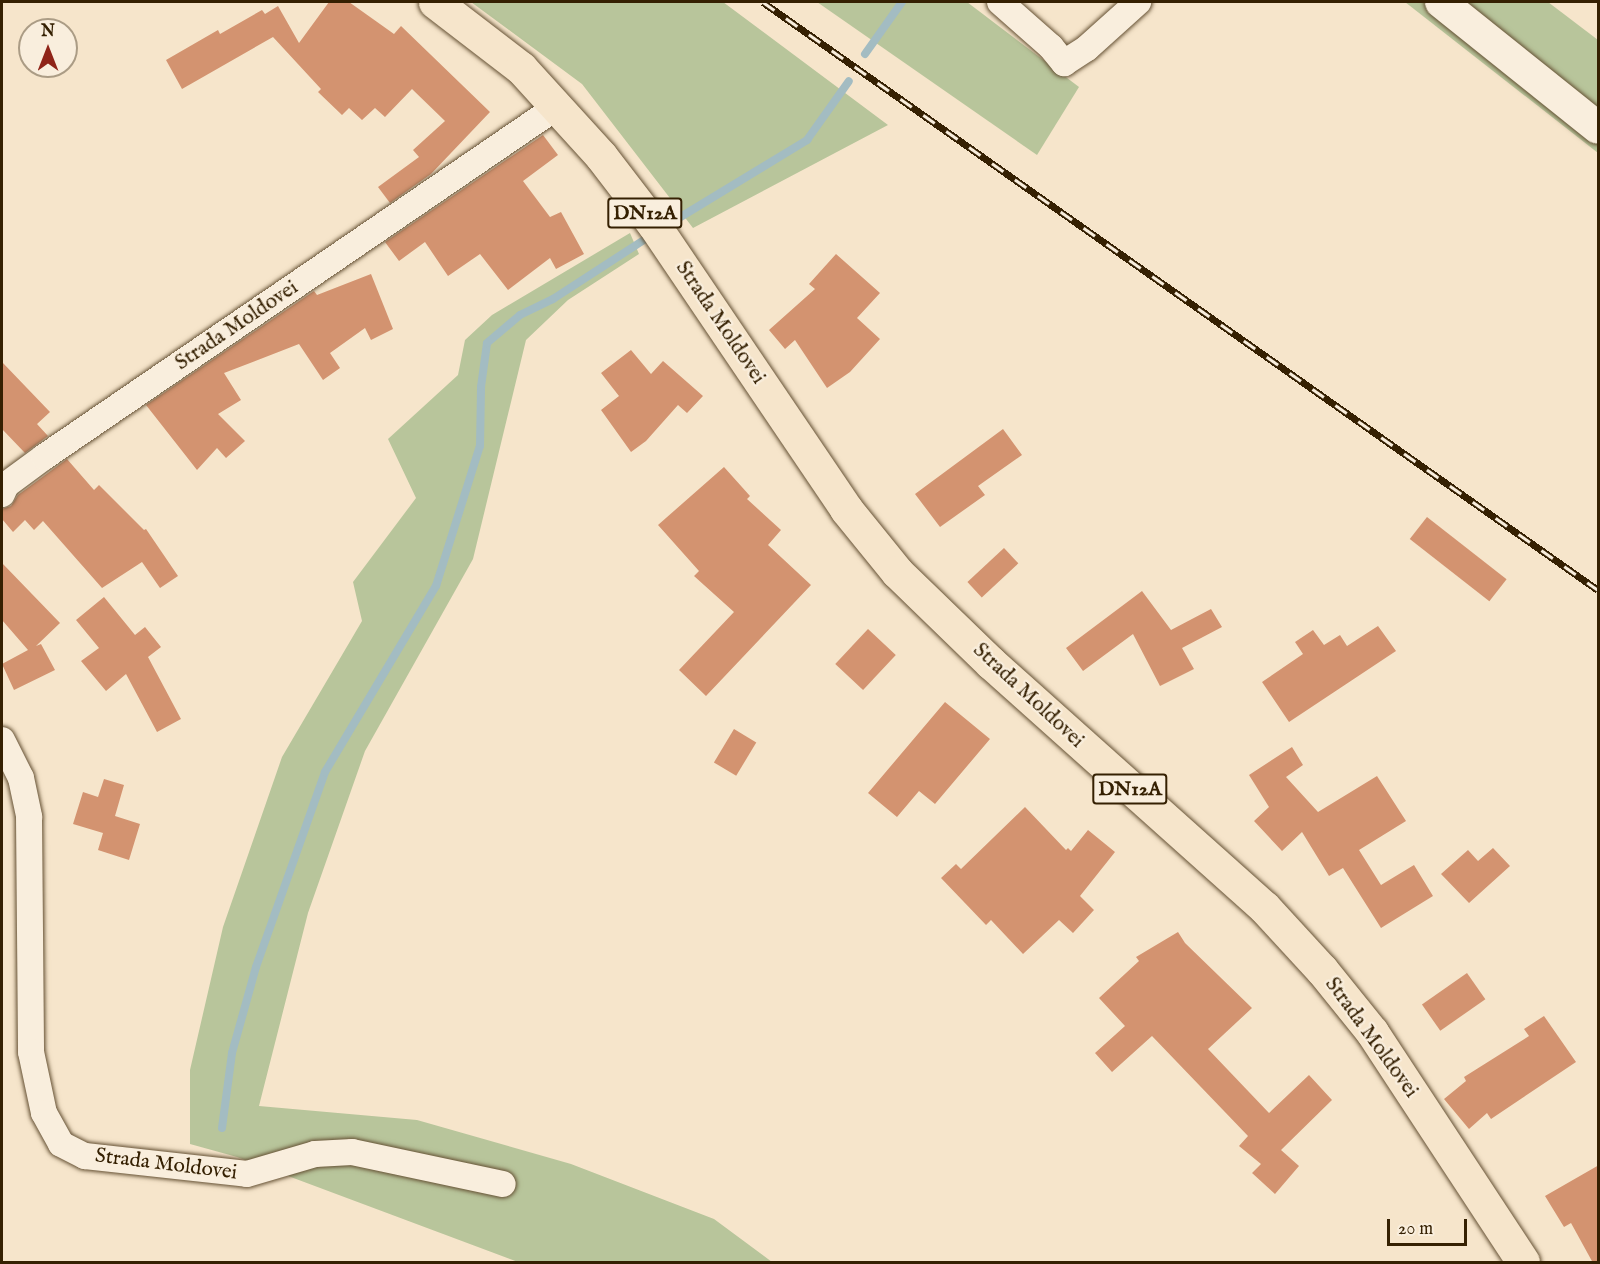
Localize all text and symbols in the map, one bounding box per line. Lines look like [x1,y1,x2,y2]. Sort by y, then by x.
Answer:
north arrow [18,18,78,78]
text: N [41,22,55,42]
road number: DN12A [606,196,684,230]
street label: Strada Moldovei [670,257,770,389]
street label: Strada Moldovei [171,276,303,376]
street label: Strada Moldovei [967,638,1089,754]
road number: DN12A [1091,772,1169,806]
street label: Strada Moldovei [1319,973,1423,1103]
street label: Strada Moldovei [94,1144,238,1186]
scale bar [1390,1207,1470,1245]
text: 20 m [1398,1218,1433,1241]

